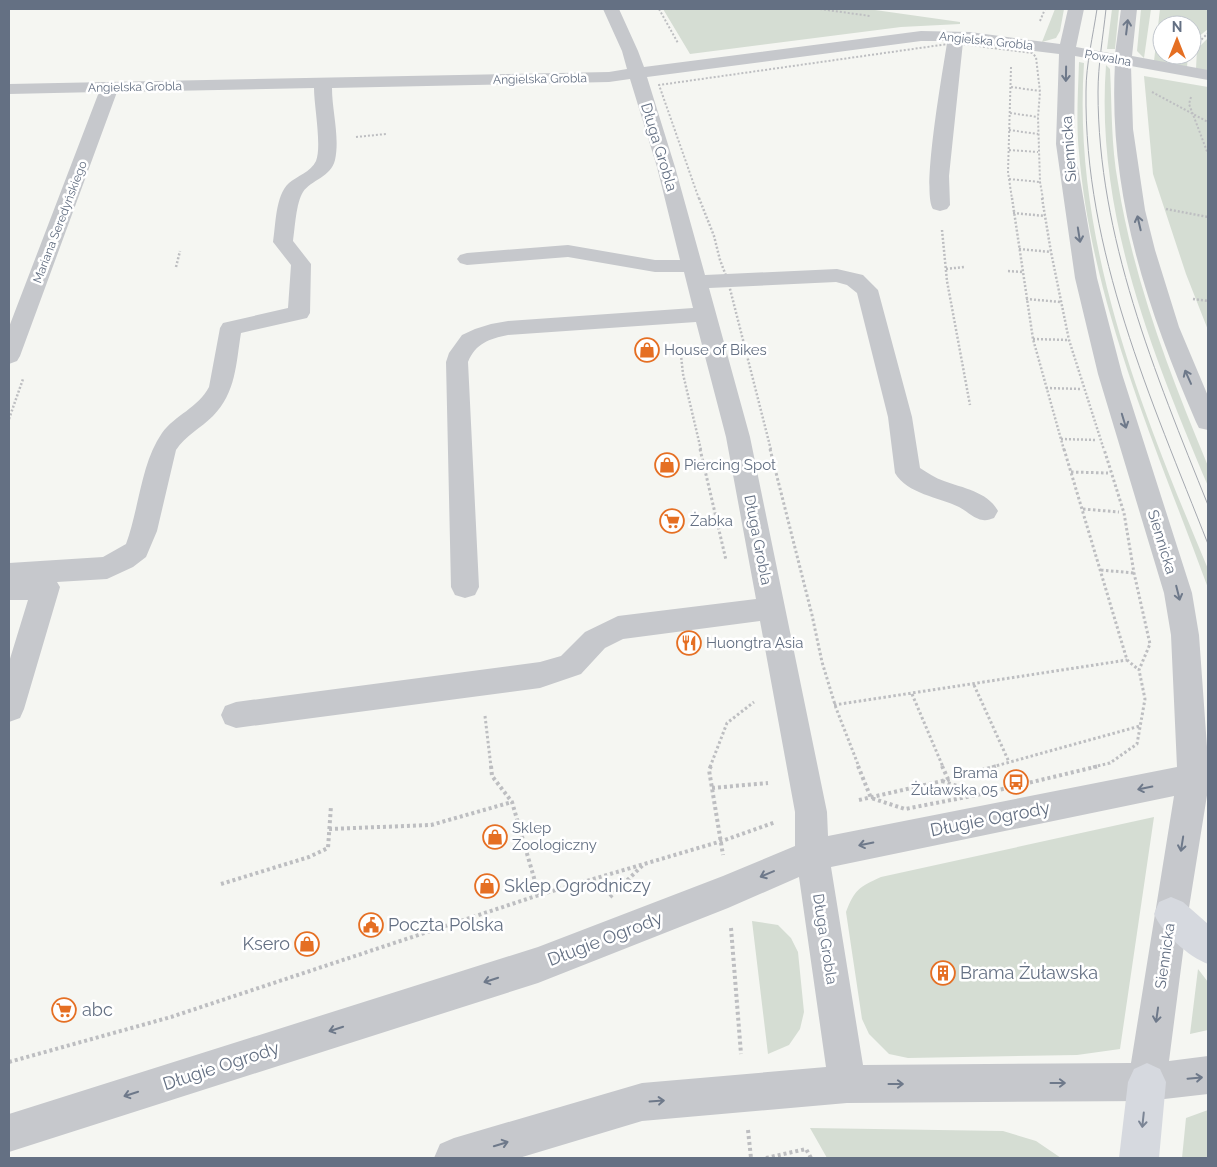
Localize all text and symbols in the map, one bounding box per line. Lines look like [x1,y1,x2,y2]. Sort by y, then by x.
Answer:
north arrow [1152,15,1202,65]
one-way arrow [1122,19,1132,35]
text: N [1172,19,1182,35]
street label: Angielska Grobla [938,29,1034,53]
street label: Powalna [1084,47,1132,69]
one-way arrow [1062,66,1071,82]
street label: Angielska Grobla [493,71,587,87]
street label: Angielska Grobla [88,79,182,95]
street label: Długa Grobla [637,101,681,193]
street label: Siennicka [1058,115,1080,183]
street label: Mariana Seredyńskiego [30,159,90,285]
one-way arrow [1134,215,1143,231]
one-way arrow [1074,227,1084,243]
shop icon: House of Bikes [634,337,660,363]
place label: House of Bikes [664,341,767,359]
one-way arrow [1183,370,1193,385]
one-way arrow [1120,413,1130,429]
shop icon: Piercing Spot [654,452,680,478]
place label: Piercing Spot [684,456,776,474]
street label: Długa Grobla [740,493,776,587]
supermarket icon: Żabka [659,508,685,534]
street label: Siennicka [1144,508,1180,576]
place label: Żabka [690,511,733,530]
one-way arrow [1174,584,1183,600]
restaurant icon: Huongtra Asia [676,630,702,656]
place label: Huongtra Asia [706,634,803,652]
place label: Brama Żuławska 05 [911,764,998,799]
bus stop icon: Brama Żuławska 05 [1003,769,1029,795]
one-way arrow [1138,784,1154,793]
street label: Długie Ogrody [928,797,1052,840]
place label: Sklep Zoologiczny [512,819,597,854]
shop icon: Sklep Zoologiczny [482,824,508,850]
one-way arrow [1177,836,1187,852]
one-way arrow [859,840,875,849]
one-way arrow [760,870,776,879]
shop icon: Sklep Ogrodniczy [474,873,500,899]
place label: Sklep Ogrodniczy [504,875,651,896]
street label: Długa Grobla [809,892,841,986]
street label: Długie Ogrody [544,907,665,970]
public building icon: Poczta Polska [358,912,384,938]
place label: Poczta Polska [388,914,504,935]
street label: Siennicka [1151,922,1179,990]
shop icon: Ksero [294,931,320,957]
place label: Ksero [242,933,290,954]
building icon: Brama Żuławska [930,960,956,986]
place label: Brama Żuławska [960,962,1098,983]
one-way arrow [484,976,499,985]
supermarket icon: abc [51,997,77,1023]
place label: abc [82,999,113,1020]
one-way arrow [1151,1006,1161,1022]
one-way arrow [329,1025,345,1034]
street label: Długie Ogrody [160,1037,282,1094]
one-way arrow [1187,1073,1203,1082]
one-way arrow [1050,1078,1066,1088]
one-way arrow [887,1079,903,1089]
one-way arrow [124,1090,140,1099]
one-way arrow [649,1097,665,1106]
one-way arrow [1138,1112,1148,1128]
one-way arrow [492,1139,508,1149]

